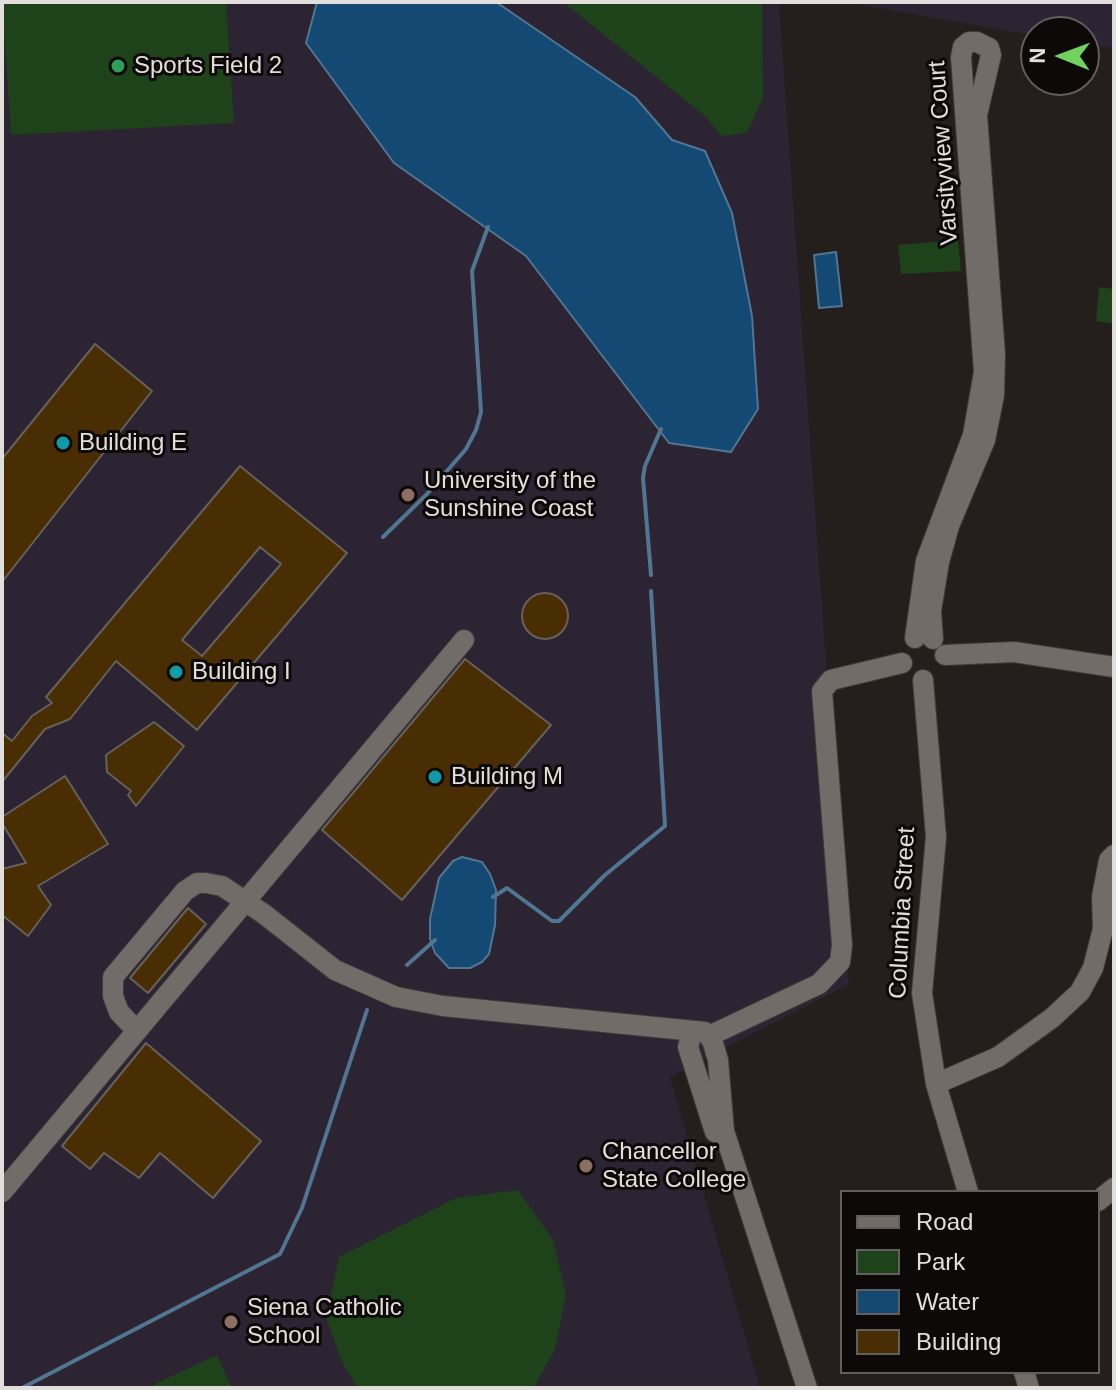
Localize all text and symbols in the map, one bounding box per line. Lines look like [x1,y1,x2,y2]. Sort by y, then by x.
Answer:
north arrow [1020,16,1100,96]
text: N [1025,47,1050,64]
place label: Sports Field 2 [134,52,282,80]
marker: Sports Field 2 [109,57,127,75]
street label: Varsityview Court [923,60,965,246]
place label: Building E [79,429,187,457]
marker: Building E [54,434,72,452]
place label: University of the Sunshine Coast [424,467,596,523]
marker: University of the Sunshine Coast [399,486,417,504]
place label: Building I [192,658,291,686]
marker: Building I [167,663,185,681]
place label: Building M [451,763,563,791]
marker: Building M [426,768,444,786]
street label: Columbia Street [884,826,922,1000]
place label: Chancellor State College [602,1138,746,1194]
marker: Chancellor State College [577,1157,595,1175]
legend [840,1190,1100,1374]
text: Road [916,1208,973,1235]
text: Park [916,1248,965,1275]
text: Water [916,1288,979,1315]
place label: Siena Catholic School [247,1294,402,1350]
marker: Siena Catholic School [222,1313,240,1331]
text: Building [916,1328,1001,1355]

